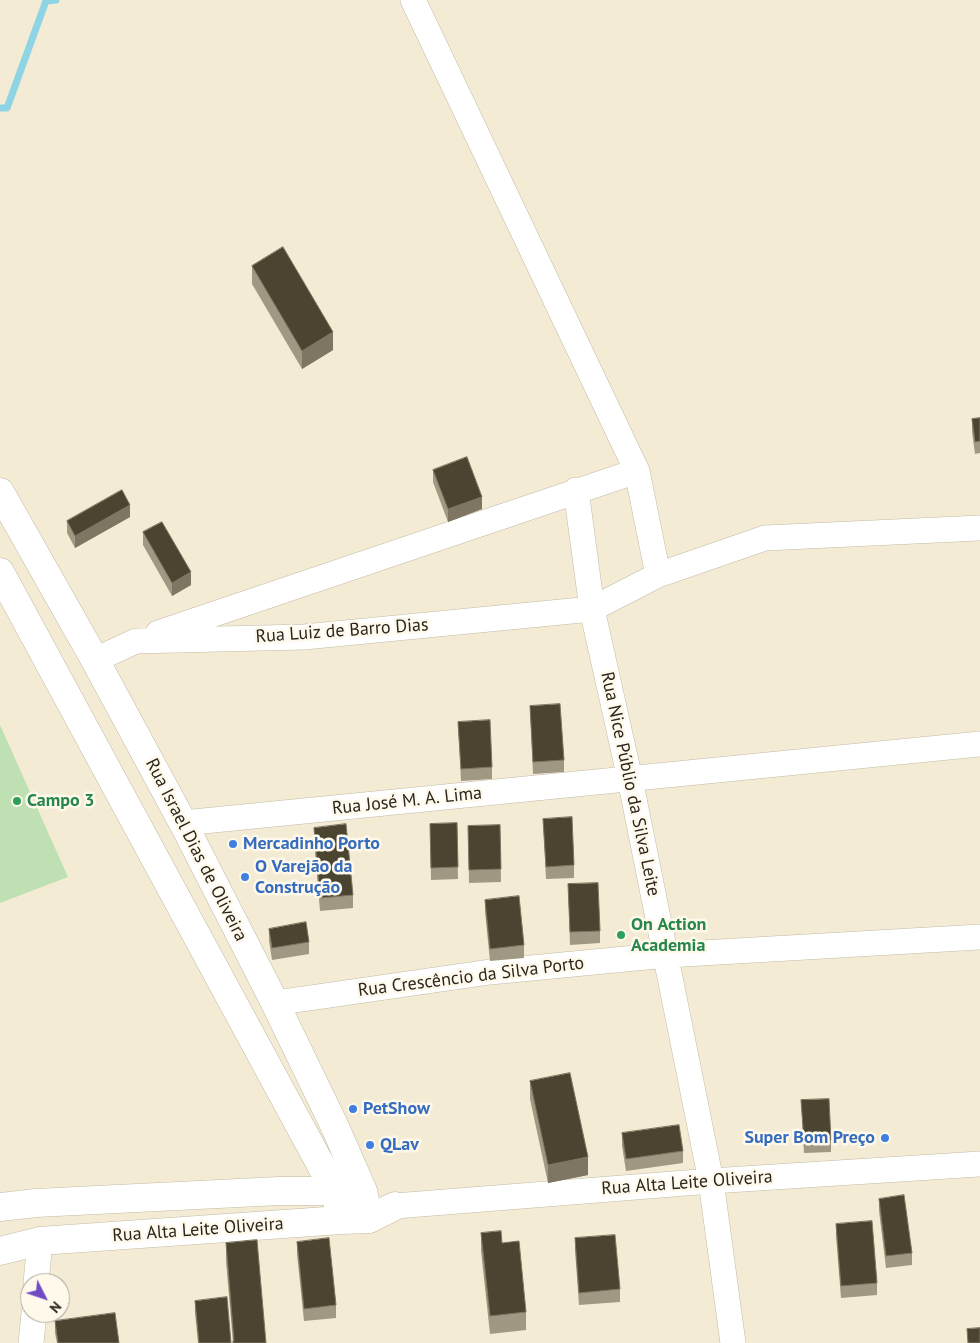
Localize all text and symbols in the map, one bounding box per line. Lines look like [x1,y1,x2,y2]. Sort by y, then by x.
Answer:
street label: Rua Luiz de Barro Dias [255,614,429,648]
street label: Rua Nice Públio da Silva Leite [596,670,664,898]
street label: Rua Israel Dias de Oliveira [140,755,252,945]
street label: Rua José M. A. Lima [331,782,483,820]
place label: Campo 3 [27,790,94,812]
marker: Campo 3 [11,795,23,807]
place label: Mercadinho Porto [243,833,380,855]
marker: Mercadinho Porto [227,838,239,850]
place label: O Varejão da Construção [255,856,352,899]
marker: O Varejão da Construção [239,871,251,883]
place label: On Action Academia [631,914,706,956]
marker: On Action Academia [615,929,627,941]
street label: Rua Crescêncio da Silva Porto [357,952,585,1002]
place label: PetShow [363,1098,430,1120]
marker: PetShow [347,1103,359,1115]
place label: Super Bom Preço [744,1127,875,1149]
marker: Super Bom Preço [879,1132,891,1144]
place label: QLav [380,1134,419,1156]
marker: QLav [364,1139,376,1151]
street label: Rua Alta Leite Oliveira [601,1166,773,1200]
street label: Rua Alta Leite Oliveira [112,1213,284,1247]
north arrow [20,1273,70,1323]
text: N [46,1298,65,1317]

